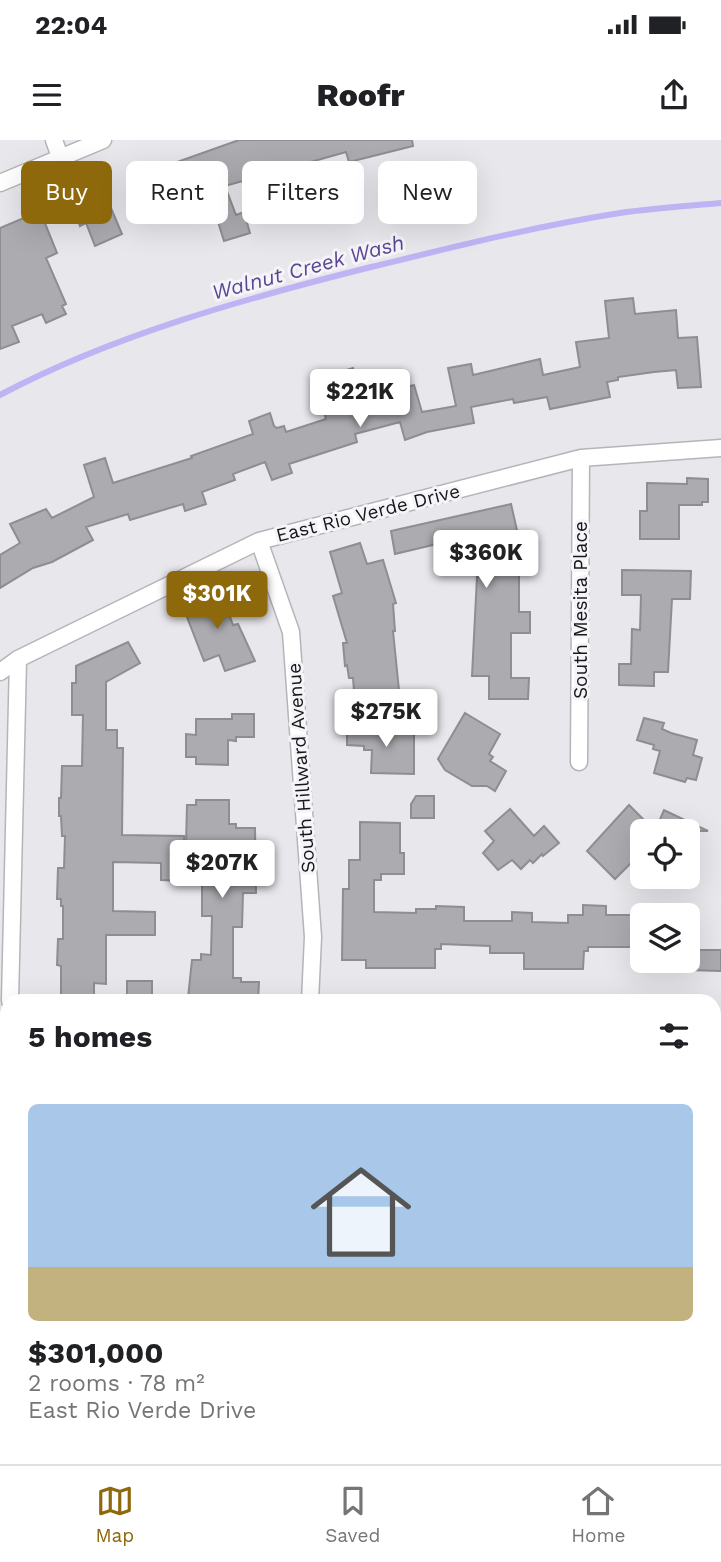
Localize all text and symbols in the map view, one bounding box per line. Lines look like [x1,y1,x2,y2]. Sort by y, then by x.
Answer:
text: 22:04 [35,10,107,40]
icon: menu [28,76,66,114]
text: Roofr [317,76,404,114]
icon: share [655,76,693,114]
chip: Buy [21,161,112,224]
chip: Rent [126,161,228,224]
chip: Filters [242,161,364,224]
chip: New [378,161,477,224]
water label: Walnut Creek Wash [209,229,407,305]
pin: $221K [311,370,409,429]
text: $221K [326,378,394,405]
street label: East Rio Verde Drive [274,479,462,547]
street label: South Mesita Place [569,521,592,699]
pin: $360K [437,531,535,590]
text: $360K [449,539,523,566]
pin: $301K [168,572,266,631]
text: $301K [182,580,252,607]
street label: South Hillward Avenue [282,662,320,874]
pin: $275K [337,690,435,749]
text: $275K [350,698,422,725]
map controls [630,819,700,973]
button: locate [630,819,700,889]
pin: $207K [173,840,271,900]
text: $207K [186,849,258,876]
button: layers [630,903,700,973]
icon: filters [655,1017,693,1055]
text: 5 homes [28,1019,152,1054]
icon: home [298,1149,424,1275]
text: $301,000 [28,1335,164,1370]
text: 2 rooms · 78 m² [28,1370,205,1397]
text: East Rio Verde Drive [28,1397,256,1424]
tab: Map [95,1482,134,1547]
tab: Saved [325,1482,380,1547]
tab: Home [571,1482,626,1547]

